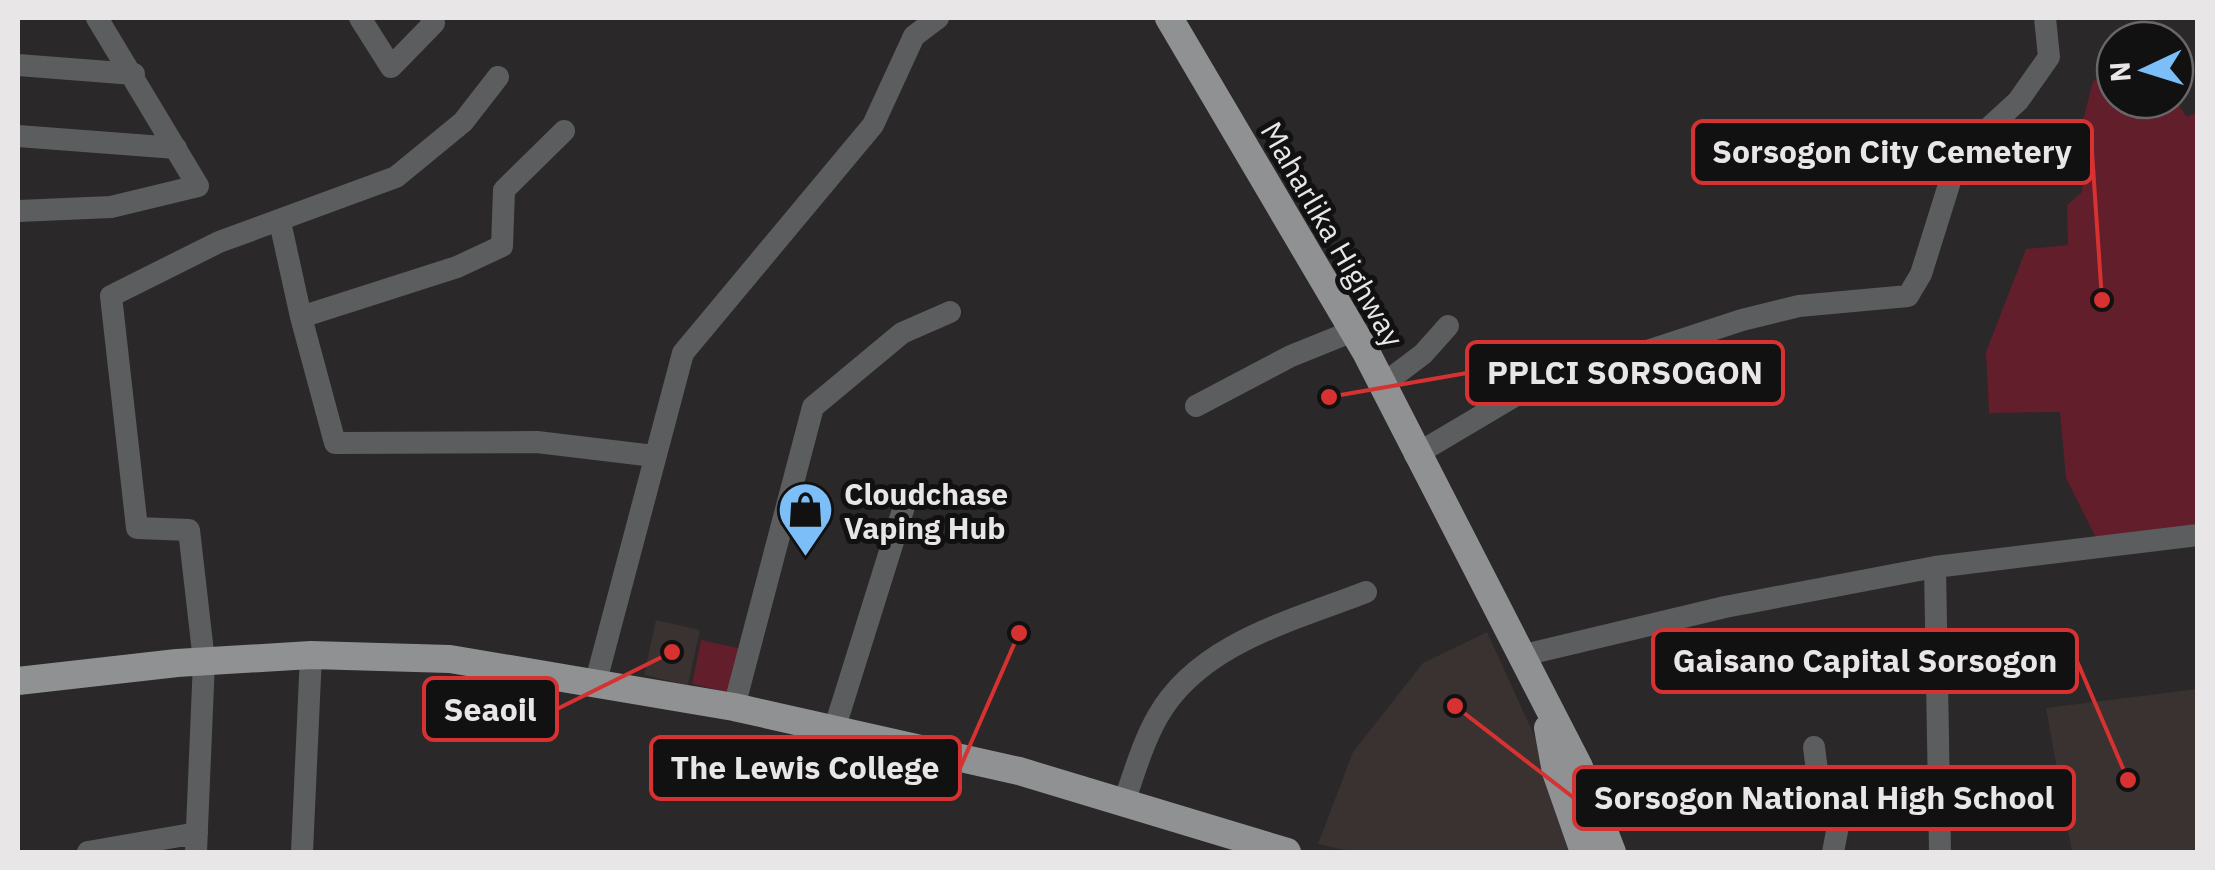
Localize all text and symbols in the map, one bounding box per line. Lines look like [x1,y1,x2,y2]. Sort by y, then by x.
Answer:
north arrow [2095,20,2195,120]
text: N [2100,60,2139,83]
street label: Maharlika Highway [1253,114,1413,354]
callout: Sorsogon City Cemetery [1693,121,2092,183]
text: Sorsogon City Cemetery [1712,130,2072,172]
callout: PPLCI SORSOGON [1467,342,1783,404]
text: PPLCI SORSOGON [1487,351,1763,393]
place label: Cloudchase Vaping Hub [844,474,1008,547]
shop icon: Cloudchase Vaping Hub [775,480,835,559]
callout: Gaisano Capital Sorsogon [1653,630,2077,692]
text: Gaisano Capital Sorsogon [1673,639,2057,681]
callout: Seaoil [424,678,557,740]
text: Seaoil [443,688,537,730]
callout: The Lewis College [651,737,960,799]
text: The Lewis College [671,746,939,788]
callout: Sorsogon National High School [1574,767,2074,829]
text: Sorsogon National High School [1594,776,2055,818]

